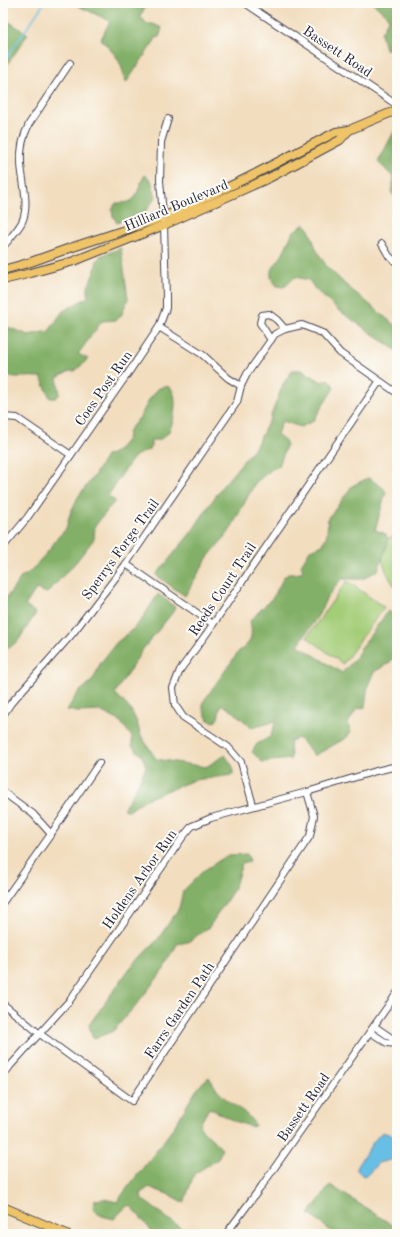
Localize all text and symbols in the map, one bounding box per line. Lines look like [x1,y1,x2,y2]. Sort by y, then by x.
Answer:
street label: Bassett Road [300,24,375,80]
street label: Hilliard Boulevard [122,178,230,234]
street label: Coes Post Run [73,348,135,429]
street label: Sperrys Forge Trail [80,497,162,602]
street label: Reeds Court Trail [187,540,259,639]
street label: Holdens Arbor Run [100,827,180,932]
street label: Farrs Garden Path [142,959,218,1061]
street label: Bassett Road [275,1071,333,1144]

